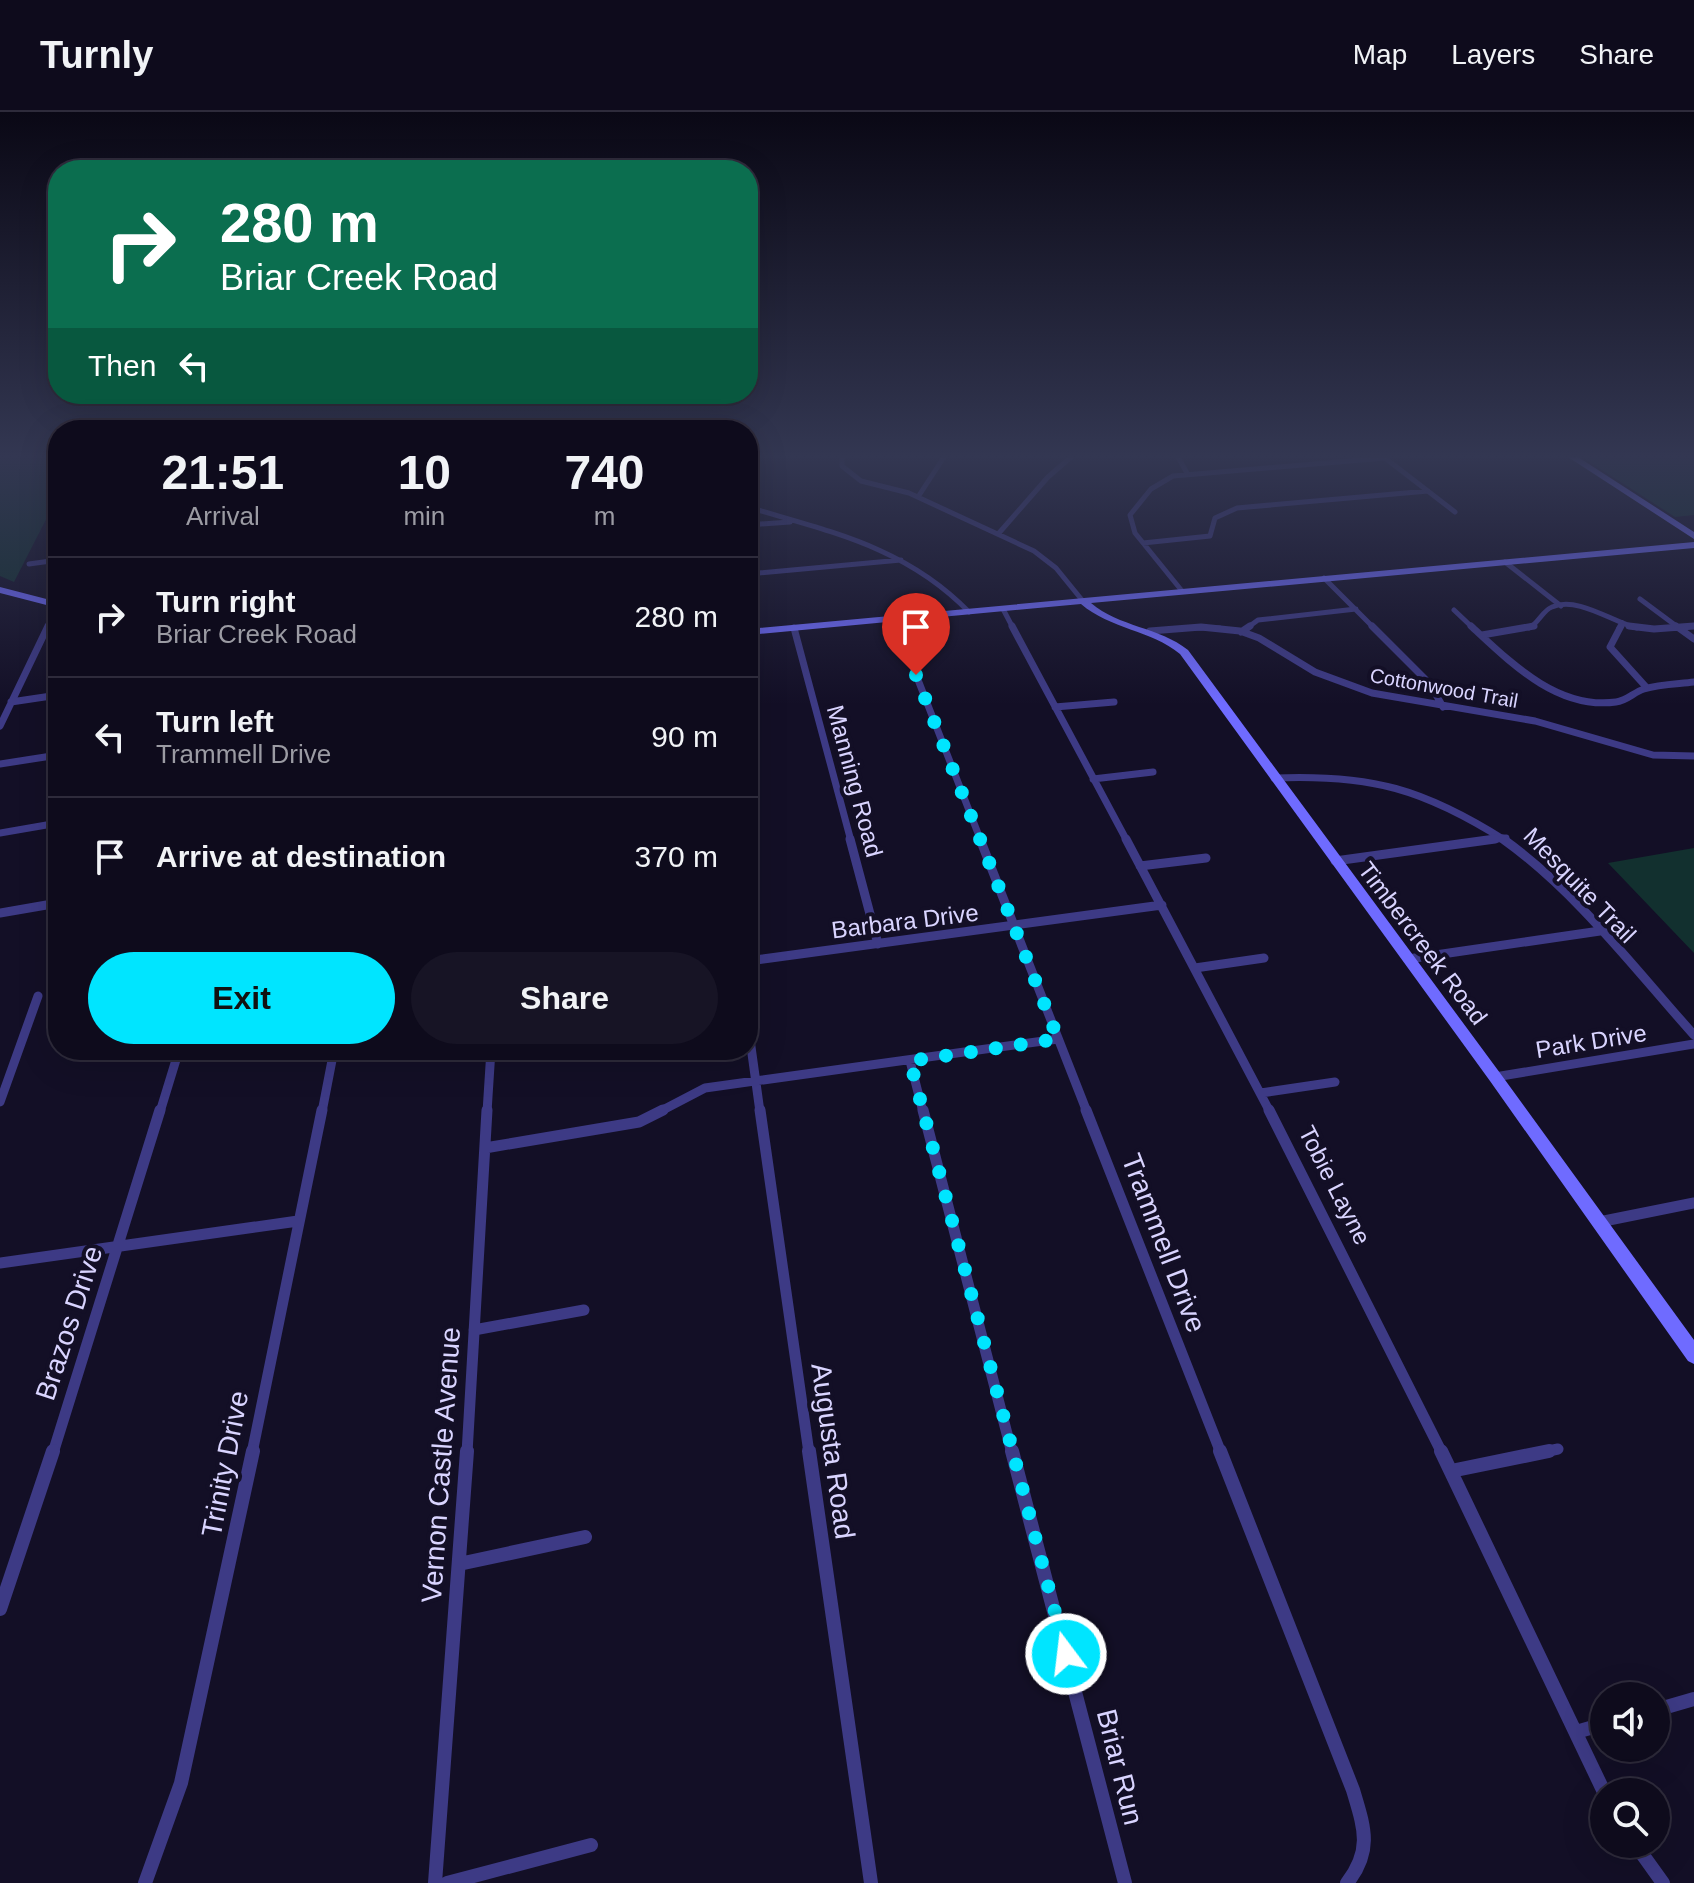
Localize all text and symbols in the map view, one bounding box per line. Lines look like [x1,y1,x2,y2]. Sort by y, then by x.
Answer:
text: Turnly [40,34,153,76]
text: Map [1353,39,1407,70]
text: Layers [1451,39,1535,70]
text: Share [1579,39,1654,70]
text: 280 m [220,191,379,254]
icon: right [88,192,192,296]
text: Briar Creek Road [220,257,498,298]
icon: left [172,344,216,388]
text: Then [88,349,156,382]
text: 21:51 [161,446,284,499]
text: 10 [398,446,451,499]
text: 740 [564,446,645,499]
text: Arrival [186,501,260,531]
text: min [403,501,445,531]
text: m [594,501,615,531]
text: Turn right [156,585,295,618]
pin [882,593,950,675]
icon: right [88,595,132,639]
text: 280 m [635,600,718,633]
icon: arrive [894,605,938,649]
text: Briar Creek Road [156,619,357,649]
street label: Cottonwood Trail [1368,664,1520,712]
street label: Manning Road [822,702,888,860]
text: Turn left [156,705,274,738]
icon: left [88,715,132,759]
text: 90 m [651,720,718,753]
text: Trammell Drive [156,739,331,769]
street label: Mesquite Trail [1518,822,1642,948]
icon: arrive [88,835,132,879]
text: Arrive at destination [156,840,446,873]
text: 370 m [635,840,718,873]
street label: Timbercreek Road [1353,856,1493,1030]
street label: Barbara Drive [830,899,980,943]
button: Exit [88,952,395,1044]
button: Share [411,952,718,1044]
street label: Park Drive [1534,1019,1648,1063]
street label: Tobie Layne [1294,1121,1376,1249]
street label: Trammell Drive [1116,1149,1212,1337]
street label: Brazos Drive [29,1242,109,1404]
street label: Vernon Castle Avenue [416,1326,466,1604]
street label: Augusta Road [805,1361,861,1541]
street label: Trinity Drive [196,1388,254,1540]
position arrow [1024,1612,1108,1696]
map controls [1590,1682,1670,1858]
button: sound [1590,1682,1670,1762]
street label: Briar Run [1091,1706,1149,1828]
button: search [1590,1778,1670,1858]

